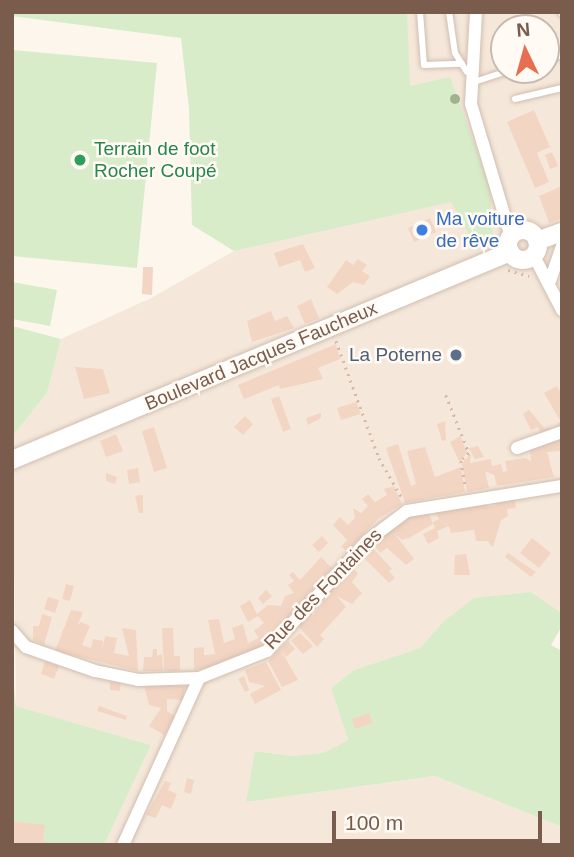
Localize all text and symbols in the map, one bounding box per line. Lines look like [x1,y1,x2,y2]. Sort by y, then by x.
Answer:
north arrow [490,14,560,84]
text: N [516,19,531,41]
place label: Terrain de foot Rocher Coupé [94,138,217,182]
marker: Terrain de foot Rocher Coupé [72,152,88,168]
place label: Ma voiture de rêve [436,208,525,252]
marker: Ma voiture de rêve [414,222,430,238]
street label: Boulevard Jacques Faucheux [141,297,381,415]
place label: La Poterne [349,344,442,366]
marker: La Poterne [448,347,464,363]
street label: Rue des Fontaines [259,524,387,654]
scale bar [336,798,546,842]
text: 100 m [345,811,403,834]

